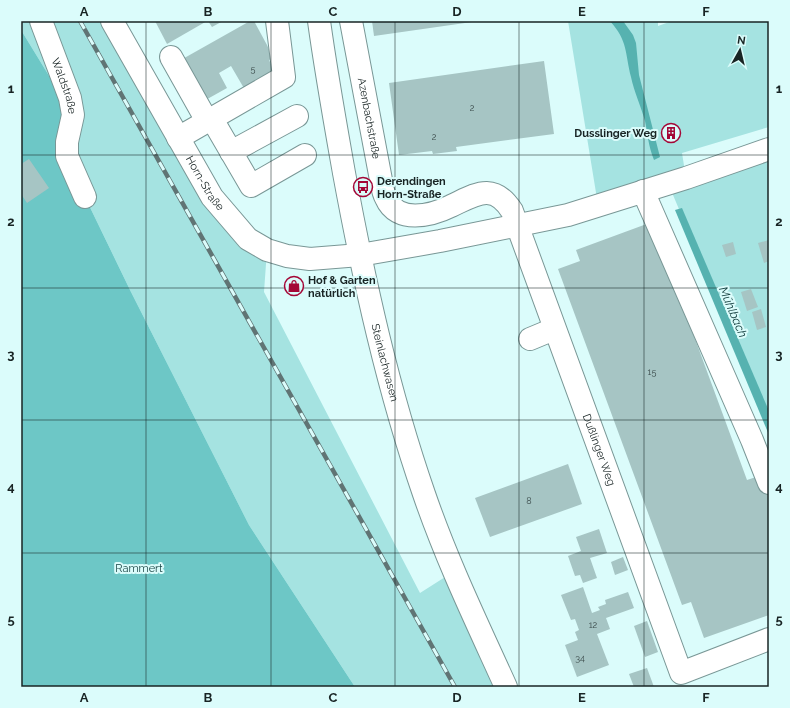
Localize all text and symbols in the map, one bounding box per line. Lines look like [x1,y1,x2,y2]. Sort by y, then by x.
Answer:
text: A [80,4,89,19]
text: B [204,4,213,19]
text: C [329,4,338,19]
text: D [452,4,462,19]
text: E [578,4,586,19]
text: F [702,4,710,19]
north arrow [720,30,760,70]
text: N [736,34,746,48]
street label: Waldstraße [49,56,79,115]
house number: 5 [251,64,256,74]
street label: Azenbachstraße [355,77,383,161]
text: 1 [8,81,15,96]
text: 1 [776,81,783,96]
house number: 2 [470,103,475,113]
building icon: Dusslinger Weg [660,122,682,144]
place label: Dusslinger Weg [574,127,657,140]
house number: 2 [432,132,437,142]
street label: Horn-Straße [183,154,227,214]
place label: Derendingen Horn-Straße [377,175,446,201]
bus stop icon: Derendingen Horn-Straße [352,176,374,198]
text: 2 [7,214,15,229]
text: 2 [775,214,783,229]
place label: Hof & Garten natürlich [308,274,376,300]
shop icon: Hof & Garten natürlich [283,275,305,297]
water label: Mühlbach [716,284,750,340]
street label: Steinlachwasen [369,322,401,403]
text: 3 [7,347,15,362]
text: 3 [775,347,783,362]
house number: 15 [648,367,656,377]
street label: Dußlinger Weg [580,412,618,488]
text: 4 [7,479,15,494]
text: 4 [775,479,783,494]
house number: 8 [526,496,532,506]
park label: Rammert [115,562,163,575]
text: 5 [7,612,15,627]
text: 5 [775,612,783,627]
house number: 12 [589,620,598,630]
house number: 34 [575,653,585,663]
text: A [80,690,89,705]
text: B [204,690,213,705]
text: C [329,690,338,705]
text: D [452,690,462,705]
text: E [578,690,586,705]
text: F [702,690,710,705]

